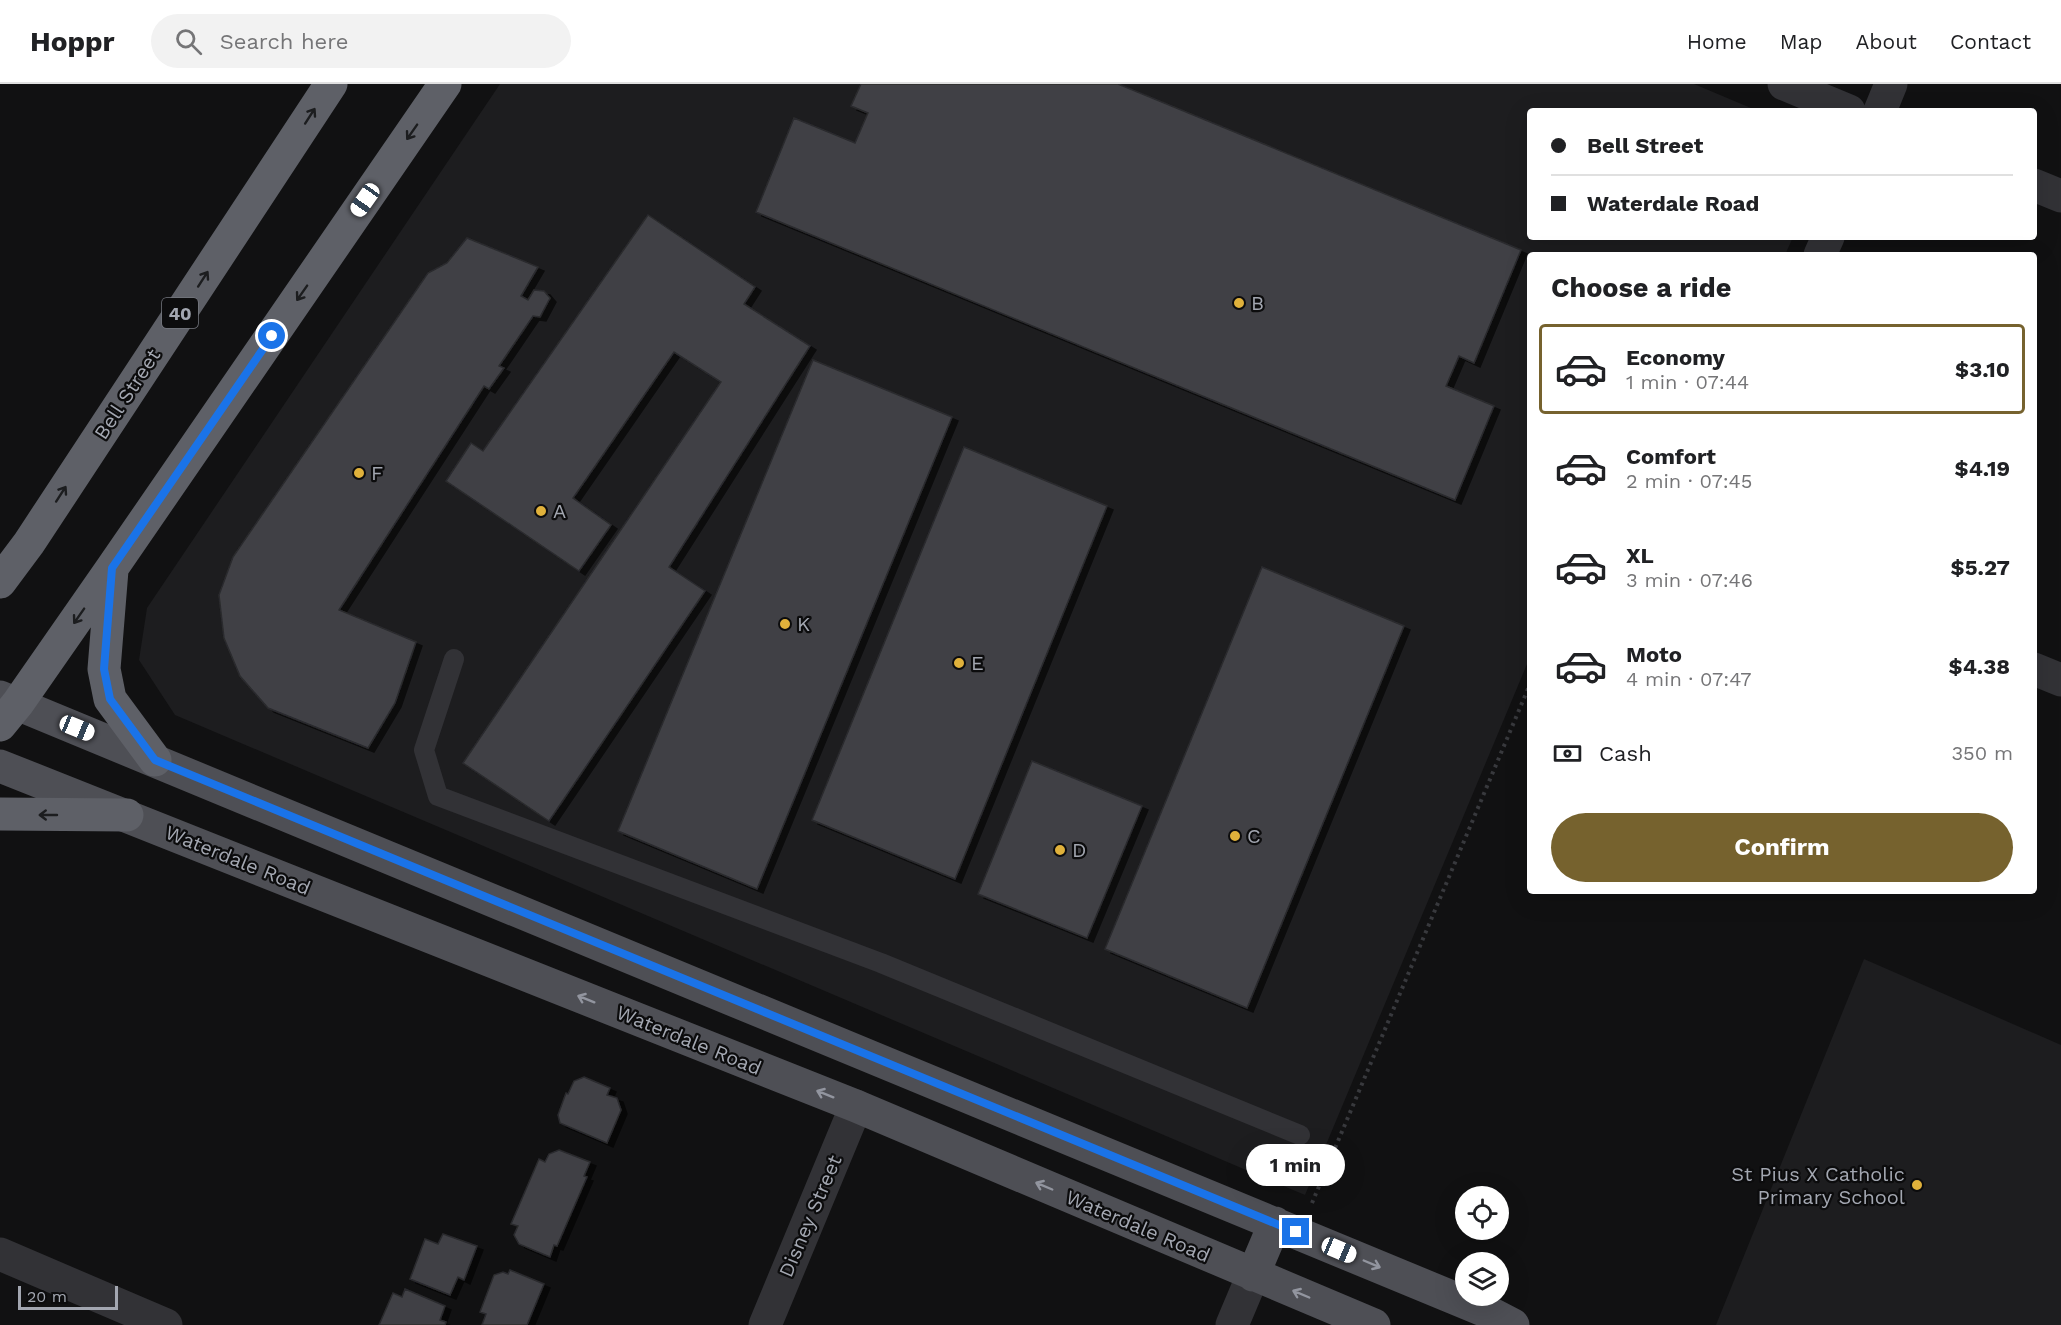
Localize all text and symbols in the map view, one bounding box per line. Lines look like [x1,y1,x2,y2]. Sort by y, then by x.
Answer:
search box [151,14,571,68]
text: Hoppr [30,25,115,58]
icon: search [172,25,205,58]
text: Search here [220,29,349,54]
text: Home [1687,29,1747,54]
text: Map [1780,29,1823,54]
text: About [1856,29,1917,54]
text: Contact [1950,29,2031,54]
one-way arrow [304,108,316,125]
one-way arrow [406,124,418,140]
text: Bell Street [1587,133,1703,158]
car [347,180,383,220]
text: Waterdale Road [1587,191,1759,216]
one-way arrow [197,271,209,287]
text: Choose a ride [1551,272,1731,304]
one-way arrow [296,284,308,300]
place label: B [1251,291,1264,315]
marker: B [1232,296,1246,310]
road number: 40 [162,298,198,328]
route start [258,322,285,349]
icon: car [1554,342,1608,396]
street label: Bell Street [89,344,165,444]
text: Economy [1626,345,1725,370]
text: $3.10 [1955,357,2010,382]
text: 1 min · 07:44 [1626,370,1749,394]
icon: car [1554,441,1608,495]
text: Comfort [1626,444,1716,469]
text: $4.19 [1955,456,2010,481]
place label: F [371,461,383,485]
marker: F [352,466,366,480]
text: 2 min · 07:45 [1626,469,1752,493]
one-way arrow [55,486,67,503]
place label: A [553,499,566,523]
marker: A [534,504,548,518]
icon: car [1554,540,1608,594]
text: XL [1626,543,1654,568]
text: $5.27 [1951,555,2010,580]
text: 3 min · 07:46 [1626,568,1753,592]
one-way arrow [73,608,85,624]
place label: K [797,612,810,636]
marker: K [778,617,792,631]
icon: car [1554,639,1608,693]
text: Moto [1626,642,1682,667]
place label: E [971,651,984,675]
text: $4.38 [1949,654,2010,679]
marker: E [952,656,966,670]
text: 4 min · 07:47 [1626,667,1752,691]
car [57,713,97,743]
icon: cash [1551,737,1584,770]
text: Cash [1599,741,1652,766]
text: 350 m [1951,741,2013,765]
one-way arrow [38,809,58,821]
button: Confirm [1551,813,2013,882]
street label: Waterdale Road [162,820,314,900]
place label: C [1247,824,1261,848]
marker: C [1228,829,1242,843]
place label: D [1072,838,1086,862]
marker: D [1053,843,1067,857]
one-way arrow [577,993,595,1004]
street label: Waterdale Road [613,1000,765,1080]
one-way arrow [817,1088,835,1099]
callout: 1 min [1246,1145,1346,1187]
street label: Disney Street [773,1151,847,1281]
text: 1 min [1270,1153,1321,1177]
place label: St Pius X Catholic Primary School [1731,1162,1905,1209]
marker: St Pius X Catholic Primary School [1910,1178,1924,1192]
one-way arrow [1035,1180,1054,1191]
street label: Waterdale Road [1062,1185,1214,1267]
map controls [1455,1186,1509,1306]
button: locate [1455,1186,1509,1240]
route end [1282,1218,1309,1245]
car [1319,1235,1359,1265]
button: layers [1455,1252,1509,1306]
one-way arrow [1362,1259,1381,1270]
scale bar [18,1283,118,1310]
text: 20 m [27,1287,67,1306]
one-way arrow [1292,1288,1311,1299]

